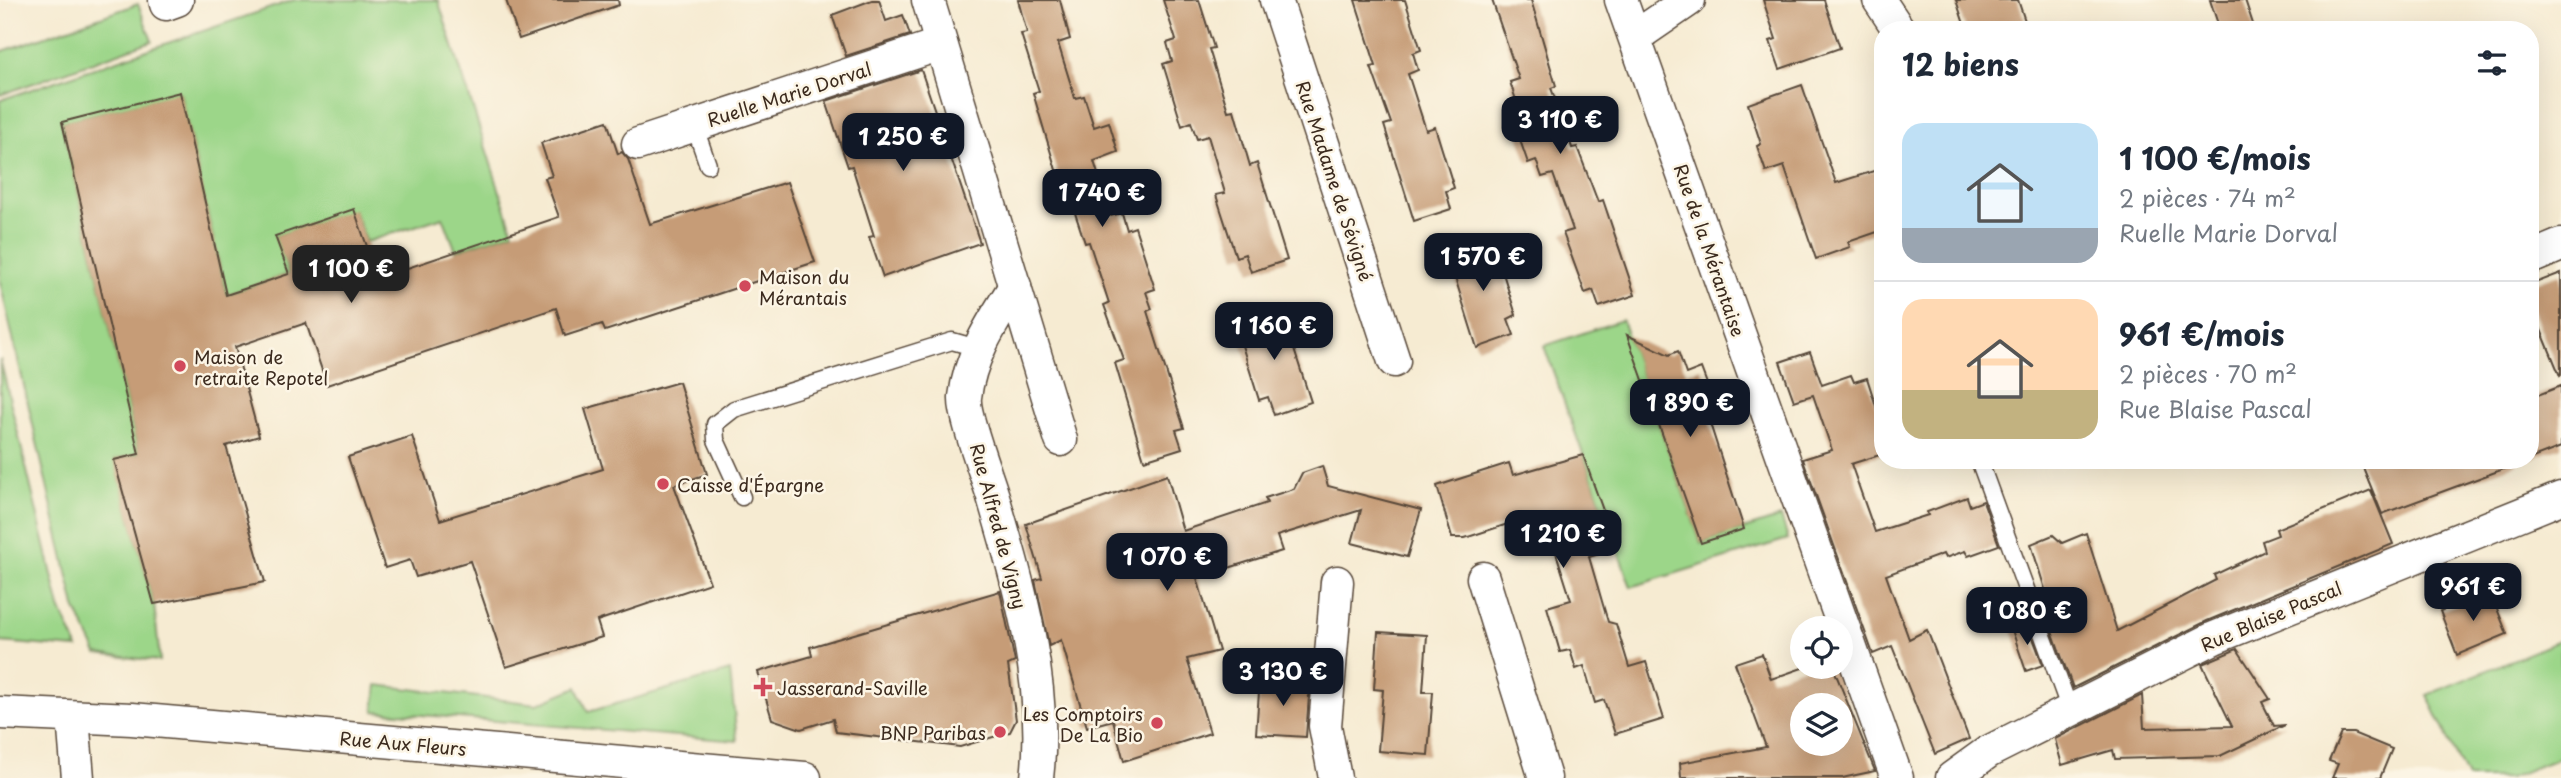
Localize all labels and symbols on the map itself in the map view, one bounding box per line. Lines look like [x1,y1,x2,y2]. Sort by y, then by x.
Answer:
street label: Ruelle Marie Dorval [703,55,875,133]
street label: Rue Madame de Sévigné [1290,77,1380,285]
pin: 3 110 € [1495,96,1625,156]
pin: 1 250 € [838,114,968,173]
street label: Rue de la Mérantaise [1668,160,1752,340]
pin: 1 740 € [1037,170,1167,229]
pin: 1 570 € [1418,233,1548,293]
pin: 1 100 € [286,246,416,305]
place label: Maison du Mérantais [759,263,849,311]
marker: Maison du Mérantais [737,278,753,294]
pin: 1 160 € [1209,302,1339,362]
place label: Maison de retraite Repotel [194,343,328,391]
marker: Maison de retraite Repotel [172,358,188,374]
pin: 1 890 € [1625,380,1755,439]
street label: Rue Alfred de Vigny [964,440,1034,612]
place label: Caisse d'Épargne [677,471,824,498]
marker: Caisse d'Épargne [655,476,671,492]
pin: 1 210 € [1498,510,1628,570]
pin: 1 070 € [1102,534,1232,593]
pin: 961 € [2424,564,2522,623]
street label: Rue Blaise Pascal [2196,574,2346,658]
pin: 1 080 € [1962,588,2092,647]
pin: 3 130 € [1218,648,1348,708]
place label: Jasserand-Saville [777,674,928,701]
marker: Jasserand-Saville [755,679,771,695]
place label: Les Comptoirs De La Bio [1023,700,1143,748]
marker: Les Comptoirs De La Bio [1149,715,1165,731]
place label: BNP Paribas [880,719,986,746]
street label: Rue Aux Fleurs [339,724,467,762]
marker: BNP Paribas [992,724,1008,740]

